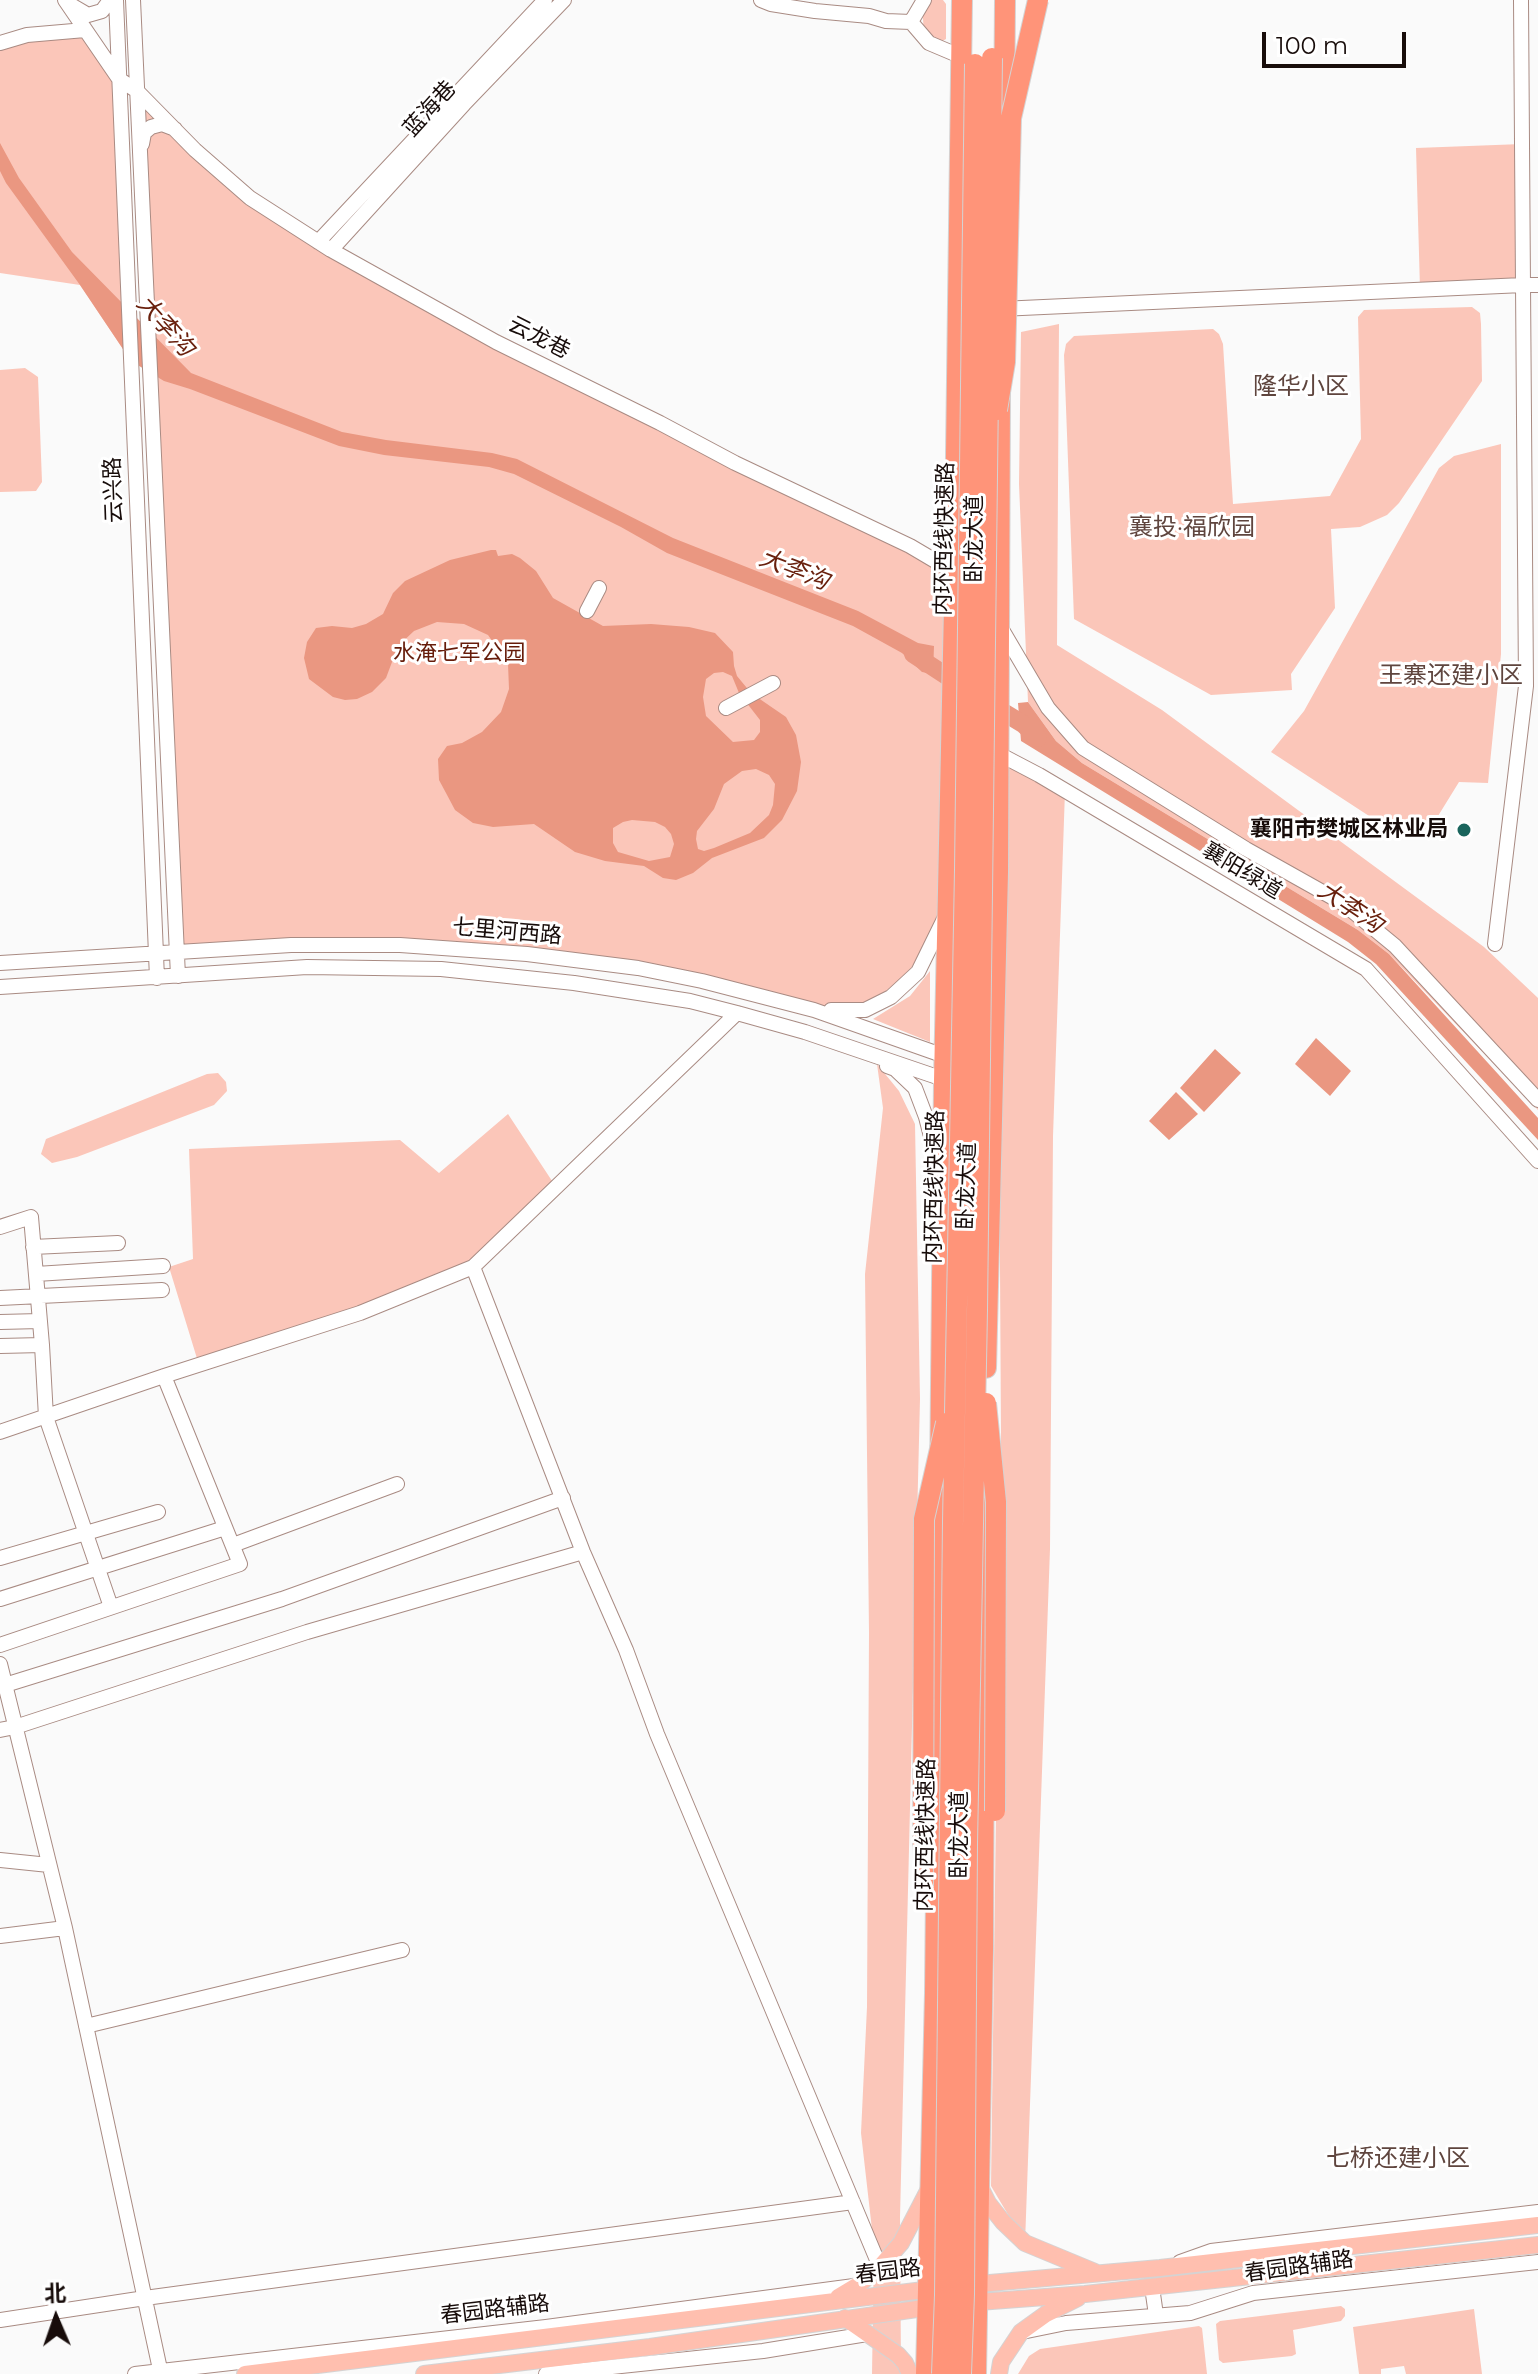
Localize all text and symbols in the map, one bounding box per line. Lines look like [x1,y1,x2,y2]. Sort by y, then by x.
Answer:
scale bar [1266,16,1410,66]
text: 100 m [1276,31,1348,60]
street label: 蓝海巷 [398,76,462,142]
water label: 大李沟 [130,290,200,362]
street label: 云龙巷 [504,311,574,365]
district label: 隆华小区 [1253,373,1349,401]
street label: 云兴路 [100,457,128,523]
street label: 内环西线快速路 [930,462,960,616]
street label: 卧龙大道 [962,495,988,583]
district label: 襄投·福欣园 [1129,514,1255,542]
water label: 大李沟 [755,544,833,596]
park label: 水淹七军公园 [393,641,525,667]
district label: 王寨还建小区 [1379,662,1523,690]
place label: 襄阳市樊城区林业局 [1250,817,1448,843]
marker: 襄阳市樊城区林业局 [1455,821,1473,839]
street label: 襄阳绿道 [1197,837,1287,905]
water label: 大李沟 [1312,876,1388,940]
street label: 七里河西路 [451,914,563,950]
street label: 内环西线快速路 [920,1110,950,1264]
street label: 卧龙大道 [952,1142,982,1230]
street label: 内环西线快速路 [911,1758,941,1912]
street label: 卧龙大道 [947,1791,973,1879]
district label: 七桥还建小区 [1326,2145,1470,2173]
street label: 春园路辅路 [1243,2246,1355,2288]
street label: 春园路 [854,2255,922,2289]
north arrow [16,2278,96,2358]
text: 北 [44,2280,67,2307]
street label: 春园路辅路 [439,2290,551,2330]

